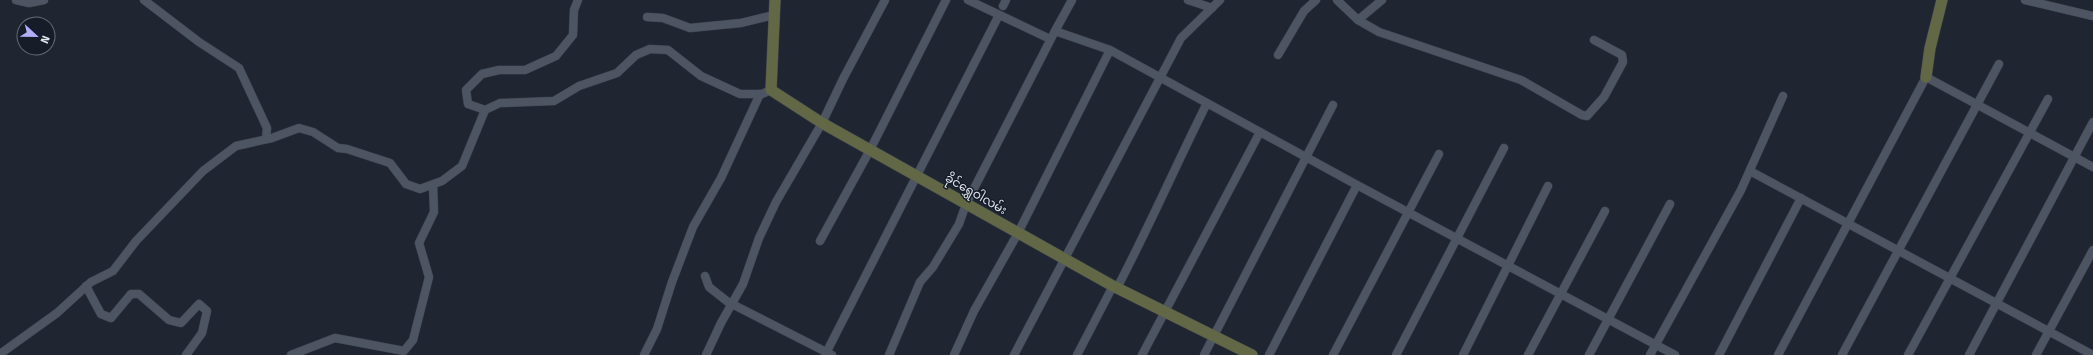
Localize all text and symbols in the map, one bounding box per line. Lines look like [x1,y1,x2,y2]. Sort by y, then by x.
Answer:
north arrow [16,16,56,56]
text: N [37,34,52,45]
street label: ခိုင်ရွှေဝါလမ်း [941,169,1010,220]

